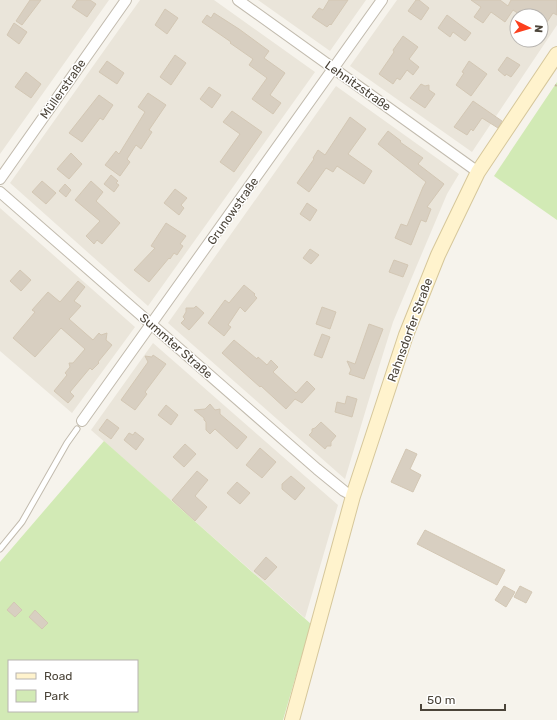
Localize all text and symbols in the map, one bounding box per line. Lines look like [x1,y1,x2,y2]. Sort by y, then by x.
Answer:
north arrow [509,8,549,48]
text: N [532,24,545,33]
street label: Müllerstraße [37,56,89,121]
street label: Lehnitzstraße [322,58,394,114]
street label: Grunowstraße [205,174,262,247]
street label: Rahnsdorfer Straße [385,276,435,384]
street label: Summter Straße [137,311,215,382]
legend [8,660,138,712]
text: Road [44,669,72,683]
scale bar [421,686,505,712]
text: Park [44,689,70,703]
text: 50 m [427,693,455,707]

